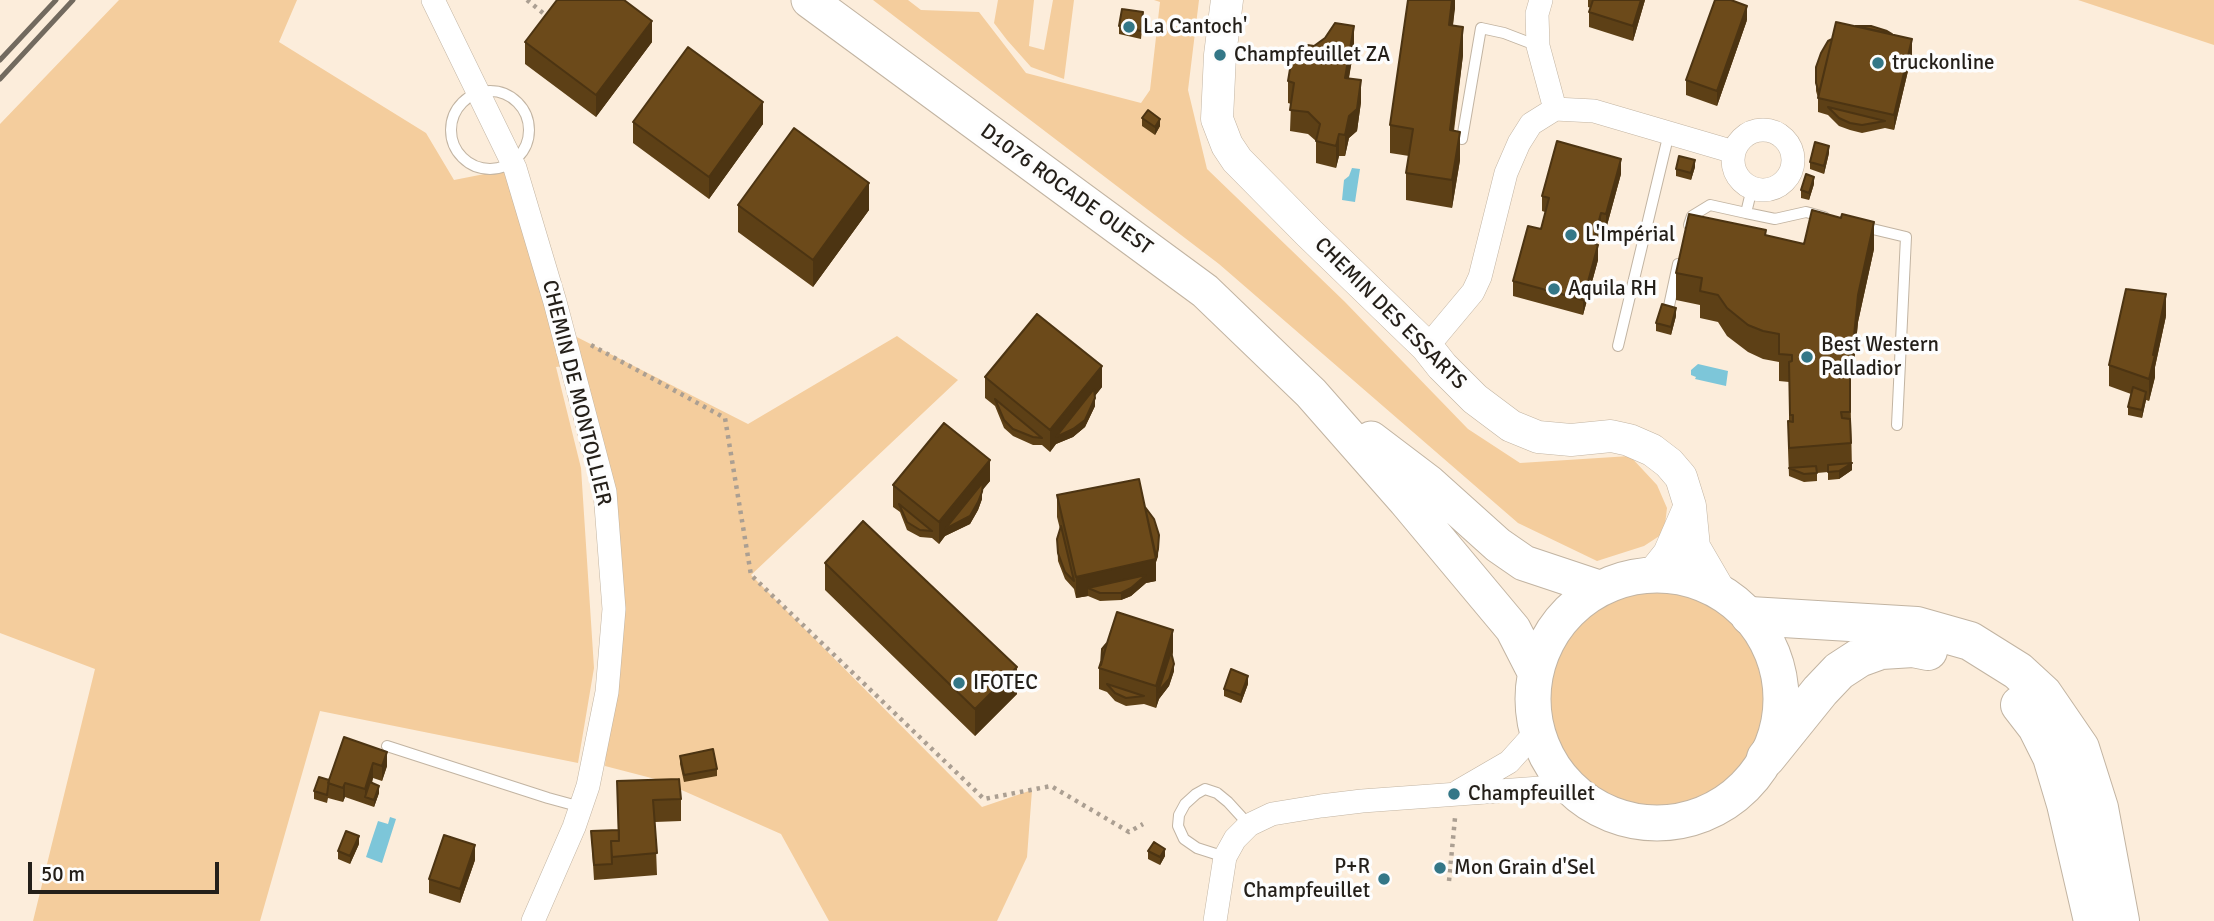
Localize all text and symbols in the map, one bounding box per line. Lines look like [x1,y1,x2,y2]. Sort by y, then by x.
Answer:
place label: La Cantoch' [1143,14,1247,40]
marker: La Cantoch' [1121,19,1137,35]
place label: Champfeuillet ZA [1234,42,1390,68]
marker: Champfeuillet ZA [1212,47,1228,63]
place label: truckonline [1892,50,1995,76]
marker: truckonline [1870,55,1886,71]
street label: D1076 ROCADE OUEST [975,119,1157,261]
place label: L'Impérial [1585,222,1675,248]
marker: L'Impérial [1563,227,1579,243]
street label: CHEMIN DES ESSARTS [1309,233,1471,395]
place label: Aquila RH [1568,276,1657,302]
street label: CHEMIN DE MONTOLLIER [536,278,616,508]
marker: Aquila RH [1546,281,1562,297]
place label: Best Western Palladior [1821,332,1939,382]
marker: Best Western Palladior [1799,349,1815,365]
place label: IFOTEC [973,670,1038,696]
marker: IFOTEC [951,675,967,691]
place label: Champfeuillet [1468,781,1595,807]
marker: Champfeuillet [1446,786,1462,802]
scale bar [32,848,222,892]
place label: P+R Champfeuillet [1243,854,1370,904]
place label: Mon Grain d'Sel [1454,855,1595,881]
marker: Mon Grain d'Sel [1432,860,1448,876]
text: 50 m [41,861,85,887]
marker: P+R Champfeuillet [1376,871,1392,887]

